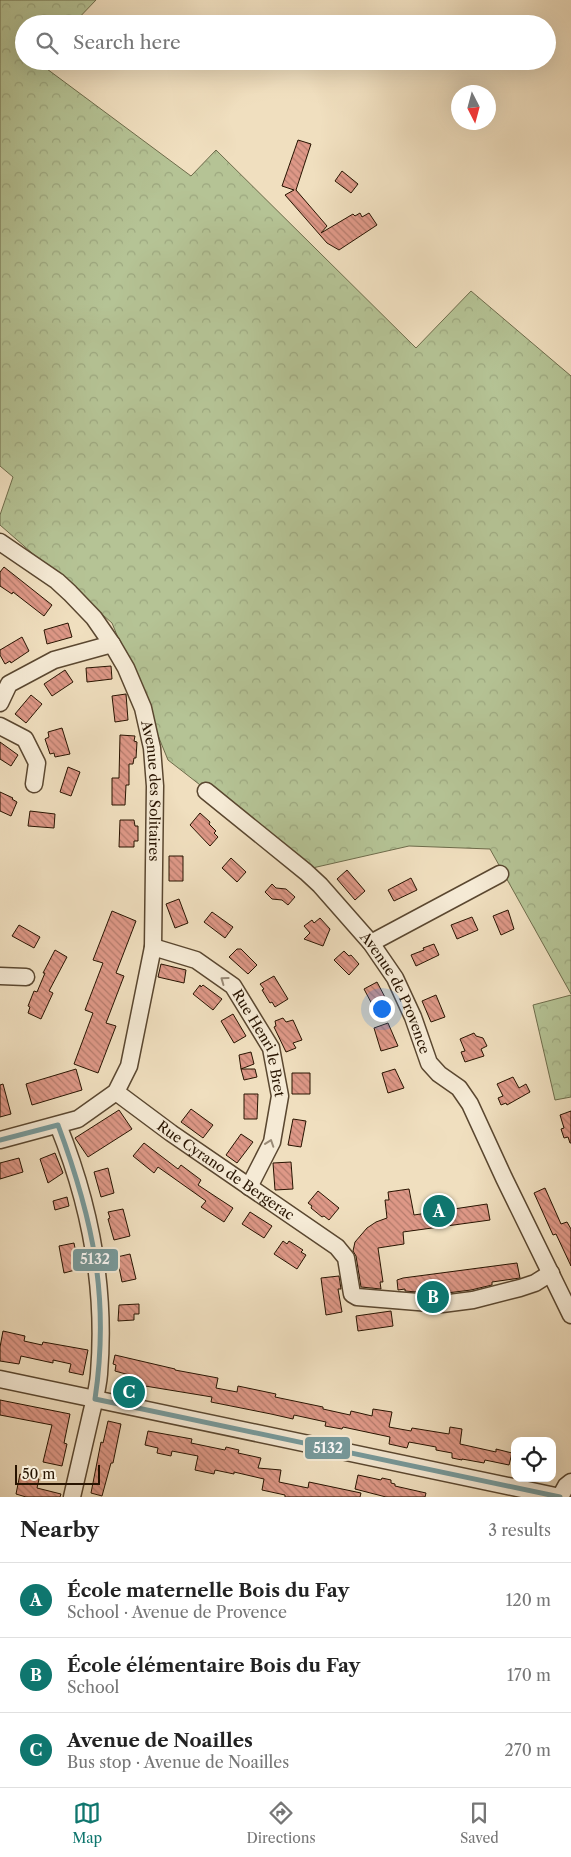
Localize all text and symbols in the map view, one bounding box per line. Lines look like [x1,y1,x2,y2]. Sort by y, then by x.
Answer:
search box [15,15,556,70]
icon: search [33,29,61,57]
text: Search here [73,31,181,54]
north arrow [451,85,496,130]
street label: Avenue des Solitaires [137,718,164,861]
street label: Avenue de Provence [356,927,434,1056]
one-way arrow [220,977,230,986]
street label: Rue Henri le Bret [228,986,289,1098]
your location [369,996,395,1022]
street label: Rue Cyrano de Bergerac [154,1117,298,1224]
one-way arrow [265,1139,275,1148]
pin: A [423,1192,455,1230]
line badge: 5132 [72,1248,119,1272]
text: 5132 [80,1250,110,1268]
pin: B [417,1278,449,1316]
pin: C [113,1373,145,1411]
line badge: 5132 [304,1436,351,1460]
map controls [511,1437,556,1482]
button: locate [511,1437,556,1482]
text: 5132 [313,1439,343,1457]
scale bar [15,1462,100,1485]
text: 50 m [22,1465,55,1483]
text: Nearby [20,1517,99,1542]
text: 3 results [488,1520,551,1540]
text: École maternelle Bois du Fay [67,1579,349,1602]
text: A [30,1590,42,1610]
text: 120 m [506,1590,551,1610]
text: School · Avenue de Provence [67,1602,287,1622]
text: École élémentaire Bois du Fay [67,1654,360,1677]
text: B [30,1665,42,1685]
text: 170 m [507,1665,551,1685]
text: School [67,1677,119,1697]
text: Avenue de Noailles [67,1729,253,1752]
text: C [30,1740,42,1760]
text: 270 m [505,1740,551,1760]
text: Bus stop · Avenue de Noailles [67,1752,289,1772]
tab: Map [72,1799,102,1847]
tab: Directions [246,1799,316,1847]
tab: Saved [460,1799,499,1847]

